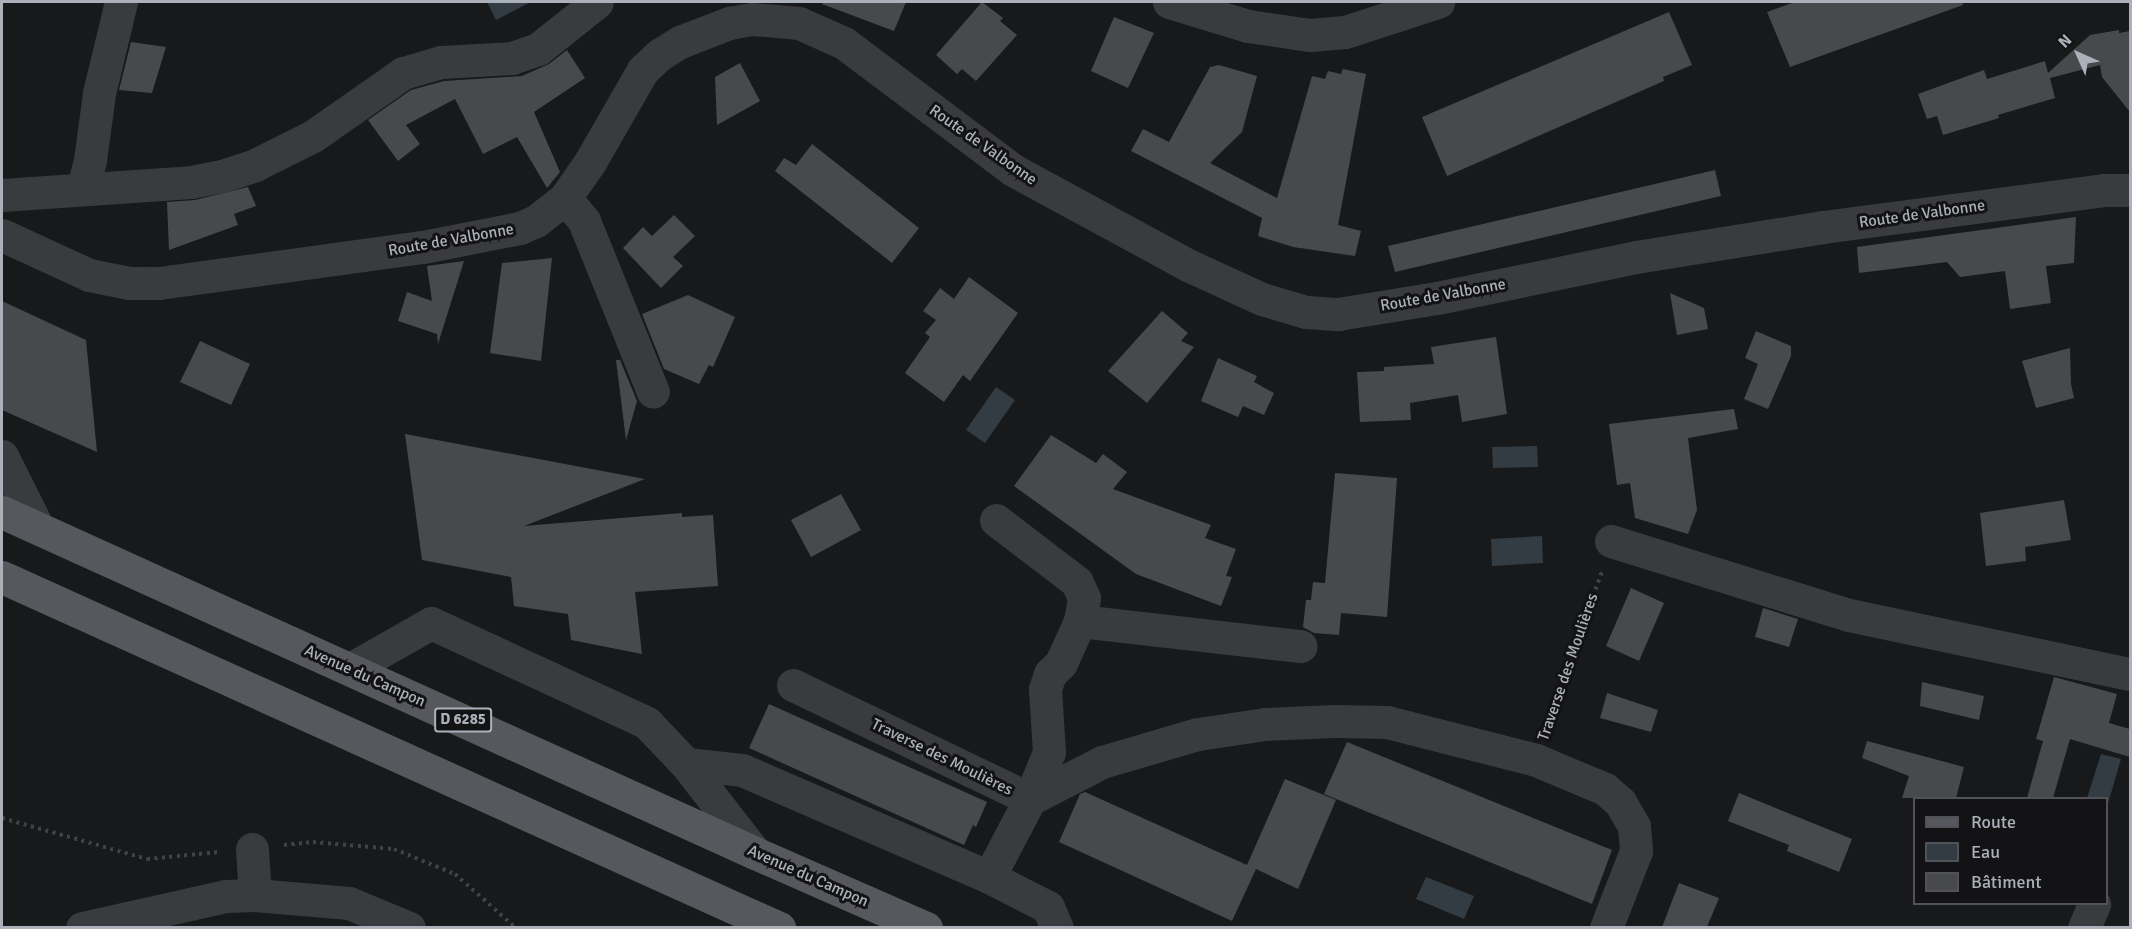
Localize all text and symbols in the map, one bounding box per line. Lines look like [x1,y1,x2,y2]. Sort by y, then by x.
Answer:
north arrow [2048,24,2108,84]
text: N [2054,30,2076,52]
street label: Route de Valbonne [925,101,1041,189]
street label: Route de Valbonne [1858,196,1986,232]
street label: Route de Valbonne [387,220,515,260]
street label: Route de Valbonne [1379,275,1507,315]
street label: Traverse des Moulières [1534,591,1602,743]
street label: Avenue du Campon [302,641,428,711]
road number: D 6285 [433,708,493,732]
street label: Traverse des Moulières [868,714,1016,800]
legend [1913,797,2108,905]
text: Route [1971,811,2016,833]
street label: Avenue du Campon [745,841,871,911]
text: Eau [1971,841,2000,863]
text: Bâtiment [1971,871,2042,893]

